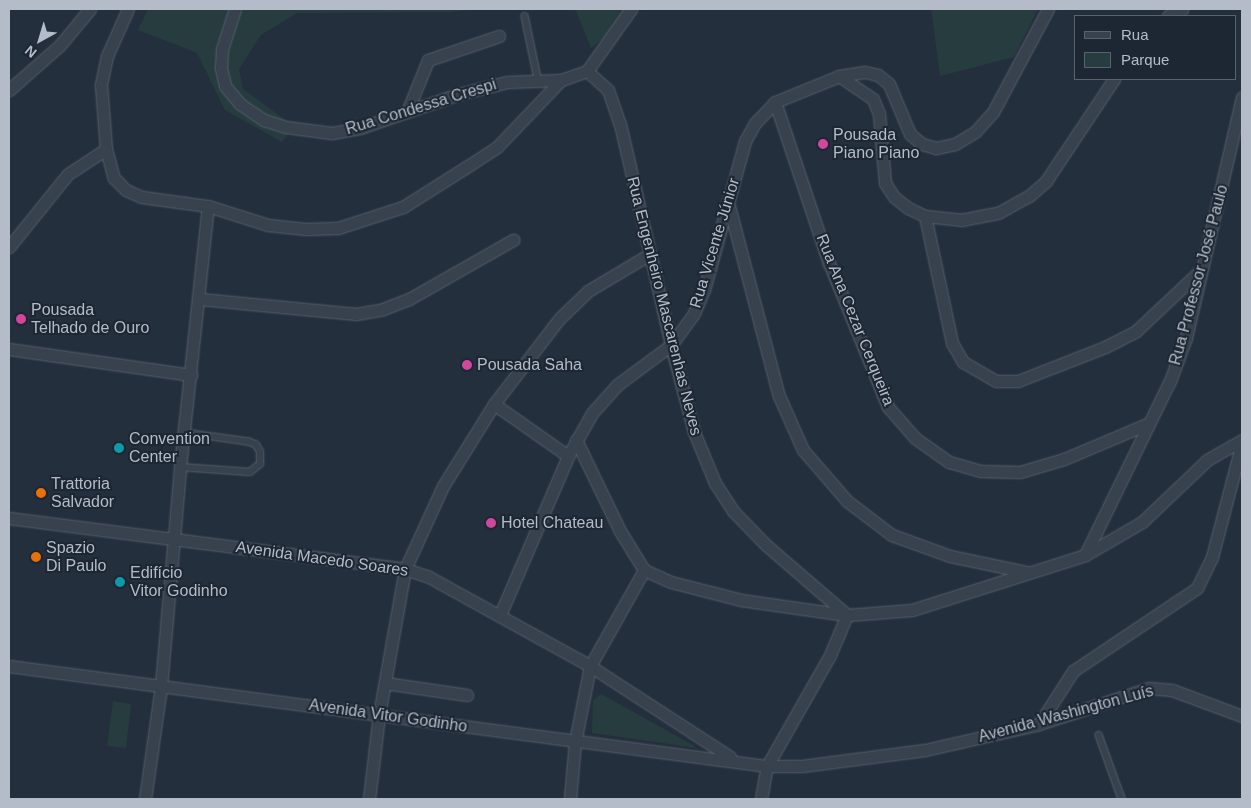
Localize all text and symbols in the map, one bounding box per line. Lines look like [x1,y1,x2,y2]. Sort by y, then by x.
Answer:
north arrow [15,15,65,65]
legend [1074,15,1236,80]
text: Rua [1121,26,1149,43]
text: N [22,42,40,61]
text: Parque [1121,51,1169,68]
street label: Rua Condessa Crespi [343,75,499,139]
place label: Pousada Piano Piano [833,125,919,163]
marker: Pousada Piano Piano [817,138,829,150]
street label: Rua Engenheiro Mascarenhas Neves [623,175,705,437]
street label: Rua Vicente Júnior [686,176,744,310]
street label: Rua Professor José Paulo [1166,183,1232,367]
street label: Rua Ana Cezar Cerqueira [812,231,898,409]
place label: Pousada Telhado de Ouro [31,300,149,338]
marker: Pousada Telhado de Ouro [15,313,27,325]
place label: Pousada Saha [477,355,582,375]
marker: Pousada Saha [461,359,473,371]
place label: Convention Center [129,429,210,467]
marker: Convention Center [113,442,125,454]
place label: Trattoria Salvador [51,474,114,512]
marker: Trattoria Salvador [35,487,47,499]
place label: Hotel Chateau [501,513,603,533]
marker: Hotel Chateau [485,517,497,529]
street label: Avenida Macedo Soares [234,537,410,581]
place label: Spazio Di Paulo [46,538,106,576]
marker: Spazio Di Paulo [30,551,42,563]
place label: Edifício Vitor Godinho [130,563,228,601]
marker: Edifício Vitor Godinho [114,576,126,588]
street label: Avenida Washington Luís [976,681,1156,747]
street label: Avenida Vitor Godinho [308,695,468,737]

